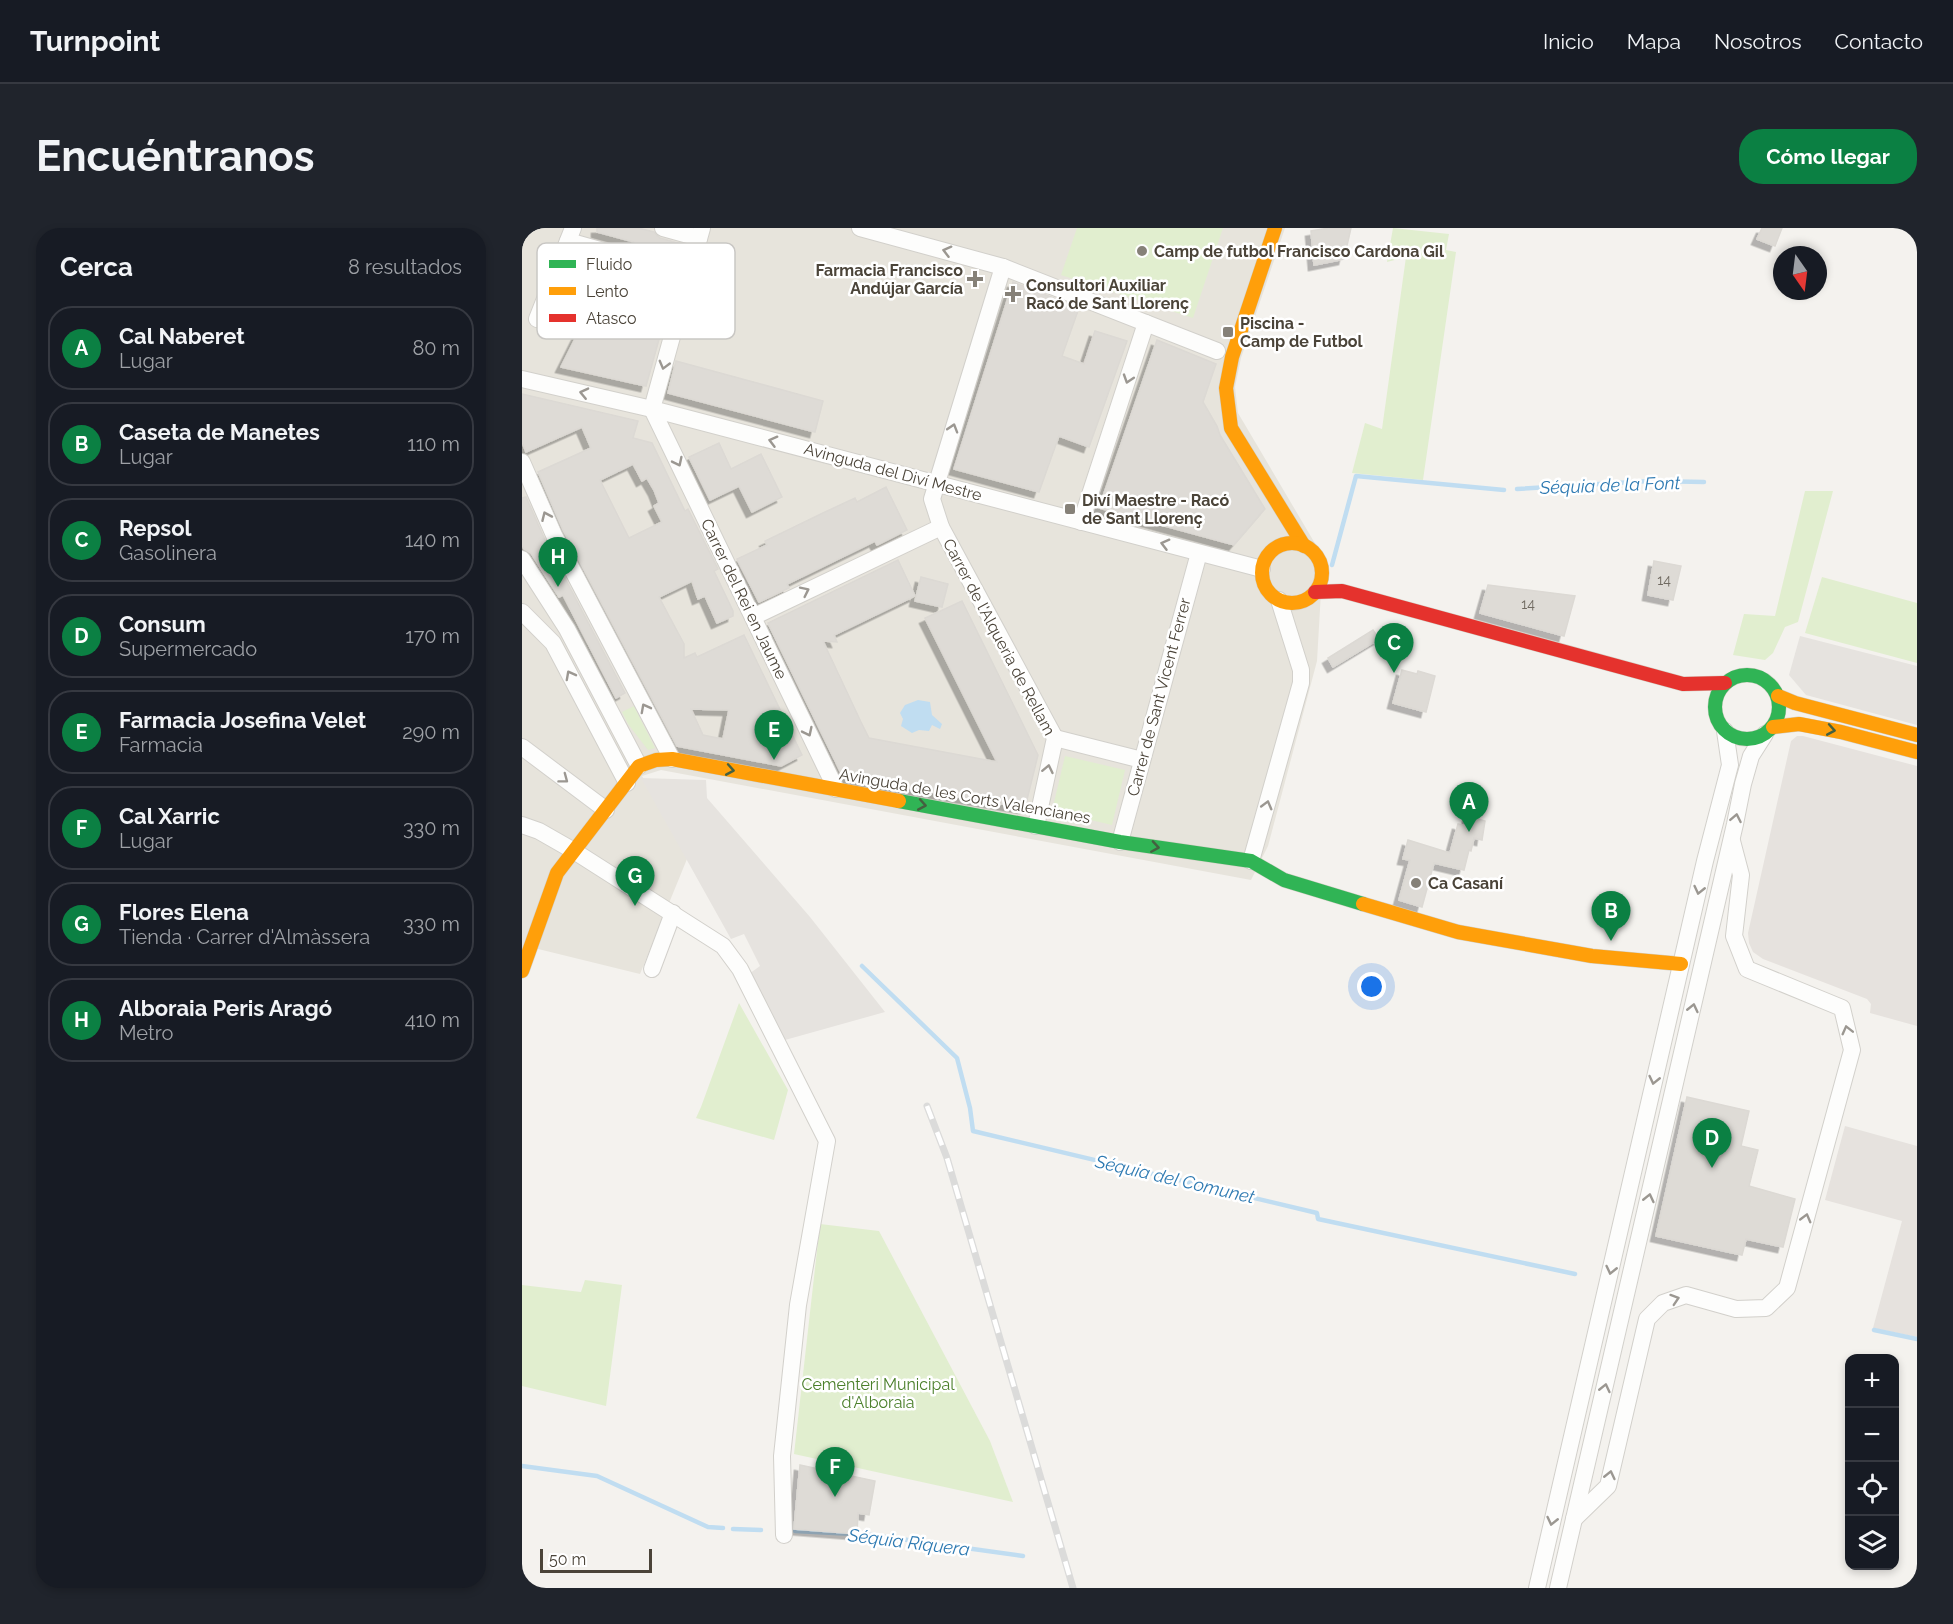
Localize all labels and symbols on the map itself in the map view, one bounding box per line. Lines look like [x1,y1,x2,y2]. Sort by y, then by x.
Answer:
place label: Camp de futbol Francisco Cardona Gil [1154,242,1445,261]
legend [537,243,735,339]
marker: Camp de futbol Francisco Cardona Gil [1135,244,1149,258]
one-way arrow [942,246,952,258]
north arrow [1773,246,1827,300]
text: Fluido [586,255,632,274]
place label: Farmacia Francisco Andújar García [816,261,963,298]
marker: Farmacia Francisco Andújar García [968,272,982,286]
place label: Consultori Auxiliar Racó de Sant Llorenç [1026,276,1189,313]
text: Lento [586,282,629,301]
marker: Consultori Auxiliar Racó de Sant Llorenç [1004,285,1022,303]
text: Atasco [586,309,637,328]
place label: Piscina - Camp de Futbol [1240,314,1363,351]
marker: Piscina - Camp de Futbol [1221,325,1235,339]
one-way arrow [659,360,672,370]
one-way arrow [1123,373,1135,384]
one-way arrow [580,388,590,401]
one-way arrow [946,423,959,434]
one-way arrow [769,436,779,448]
street label: Avinguda del Diví Mestre [802,439,984,505]
one-way arrow [670,455,682,466]
water label: Séquia de la Font [1538,472,1681,498]
place label: Diví Maestre - Racó de Sant Llorenç [1082,491,1229,528]
marker: Diví Maestre - Racó de Sant Llorenç [1063,502,1077,516]
one-way arrow [541,511,553,522]
street label: Carrer del Rei en Jaume [697,516,791,682]
street label: Carrer de l'Alqueria de Rellam [939,535,1059,739]
pin: H [538,538,578,587]
one-way arrow [1160,539,1171,551]
house number: 14 [1657,572,1671,588]
one-way arrow [799,587,810,599]
street label: Carrer de Sant Vicent Ferrer [1123,595,1195,798]
house number: 14 [1521,596,1535,612]
pin: C [1374,624,1414,673]
one-way arrow [566,670,578,681]
one-way arrow [641,703,652,714]
pin: E [754,710,794,760]
one-way arrow [1825,723,1835,736]
one-way arrow [801,726,813,737]
one-way arrow [725,763,735,776]
one-way arrow [1041,764,1054,774]
street label: Avinguda de les Corts Valencianes [838,765,1092,828]
one-way arrow [558,771,569,782]
pin: A [1450,782,1488,832]
one-way arrow [916,798,926,811]
one-way arrow [1260,800,1272,811]
one-way arrow [1729,813,1742,823]
one-way arrow [1150,840,1160,852]
pin: G [616,856,654,906]
place label: Ca Casaní [1428,874,1504,893]
marker: Ca Casaní [1409,876,1423,890]
one-way arrow [1693,885,1706,895]
pin: B [1592,892,1630,941]
your location [1357,972,1386,1001]
one-way arrow [1685,1003,1698,1013]
one-way arrow [1842,1025,1855,1035]
one-way arrow [1649,1075,1662,1085]
pin: D [1692,1118,1732,1168]
water label: Séquia del Comunet [1092,1150,1257,1208]
one-way arrow [1641,1193,1654,1203]
one-way arrow [1799,1213,1811,1224]
one-way arrow [1605,1265,1618,1275]
one-way arrow [1669,1294,1680,1306]
park label: Cementeri Municipal d'Alboraia [801,1375,955,1412]
one-way arrow [1597,1383,1610,1393]
pin: F [816,1448,854,1497]
one-way arrow [1603,1470,1616,1480]
one-way arrow [1547,1516,1560,1526]
water label: Séquia Riquera [846,1524,971,1560]
scale bar [540,1546,652,1574]

